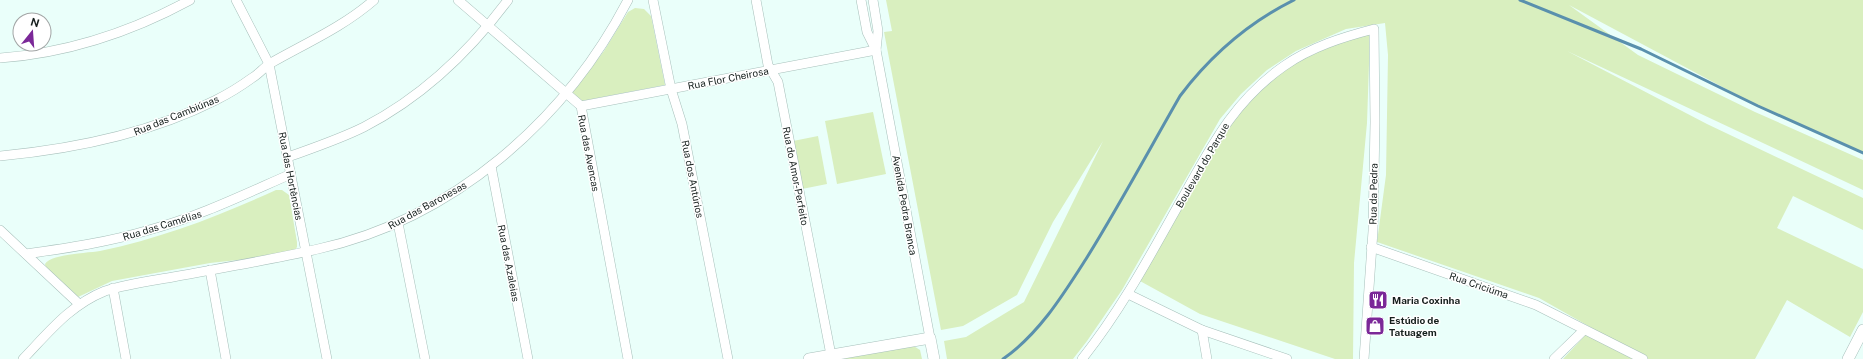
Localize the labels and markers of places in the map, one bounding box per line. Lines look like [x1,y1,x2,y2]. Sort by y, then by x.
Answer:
restaurant icon: Maria Coxinha [1367,289,1389,311]
place label: Maria Coxinha [1392,294,1460,306]
place label: Estúdio de Tatuagem [1389,314,1439,338]
shop icon: Estúdio de Tatuagem [1364,315,1386,337]

